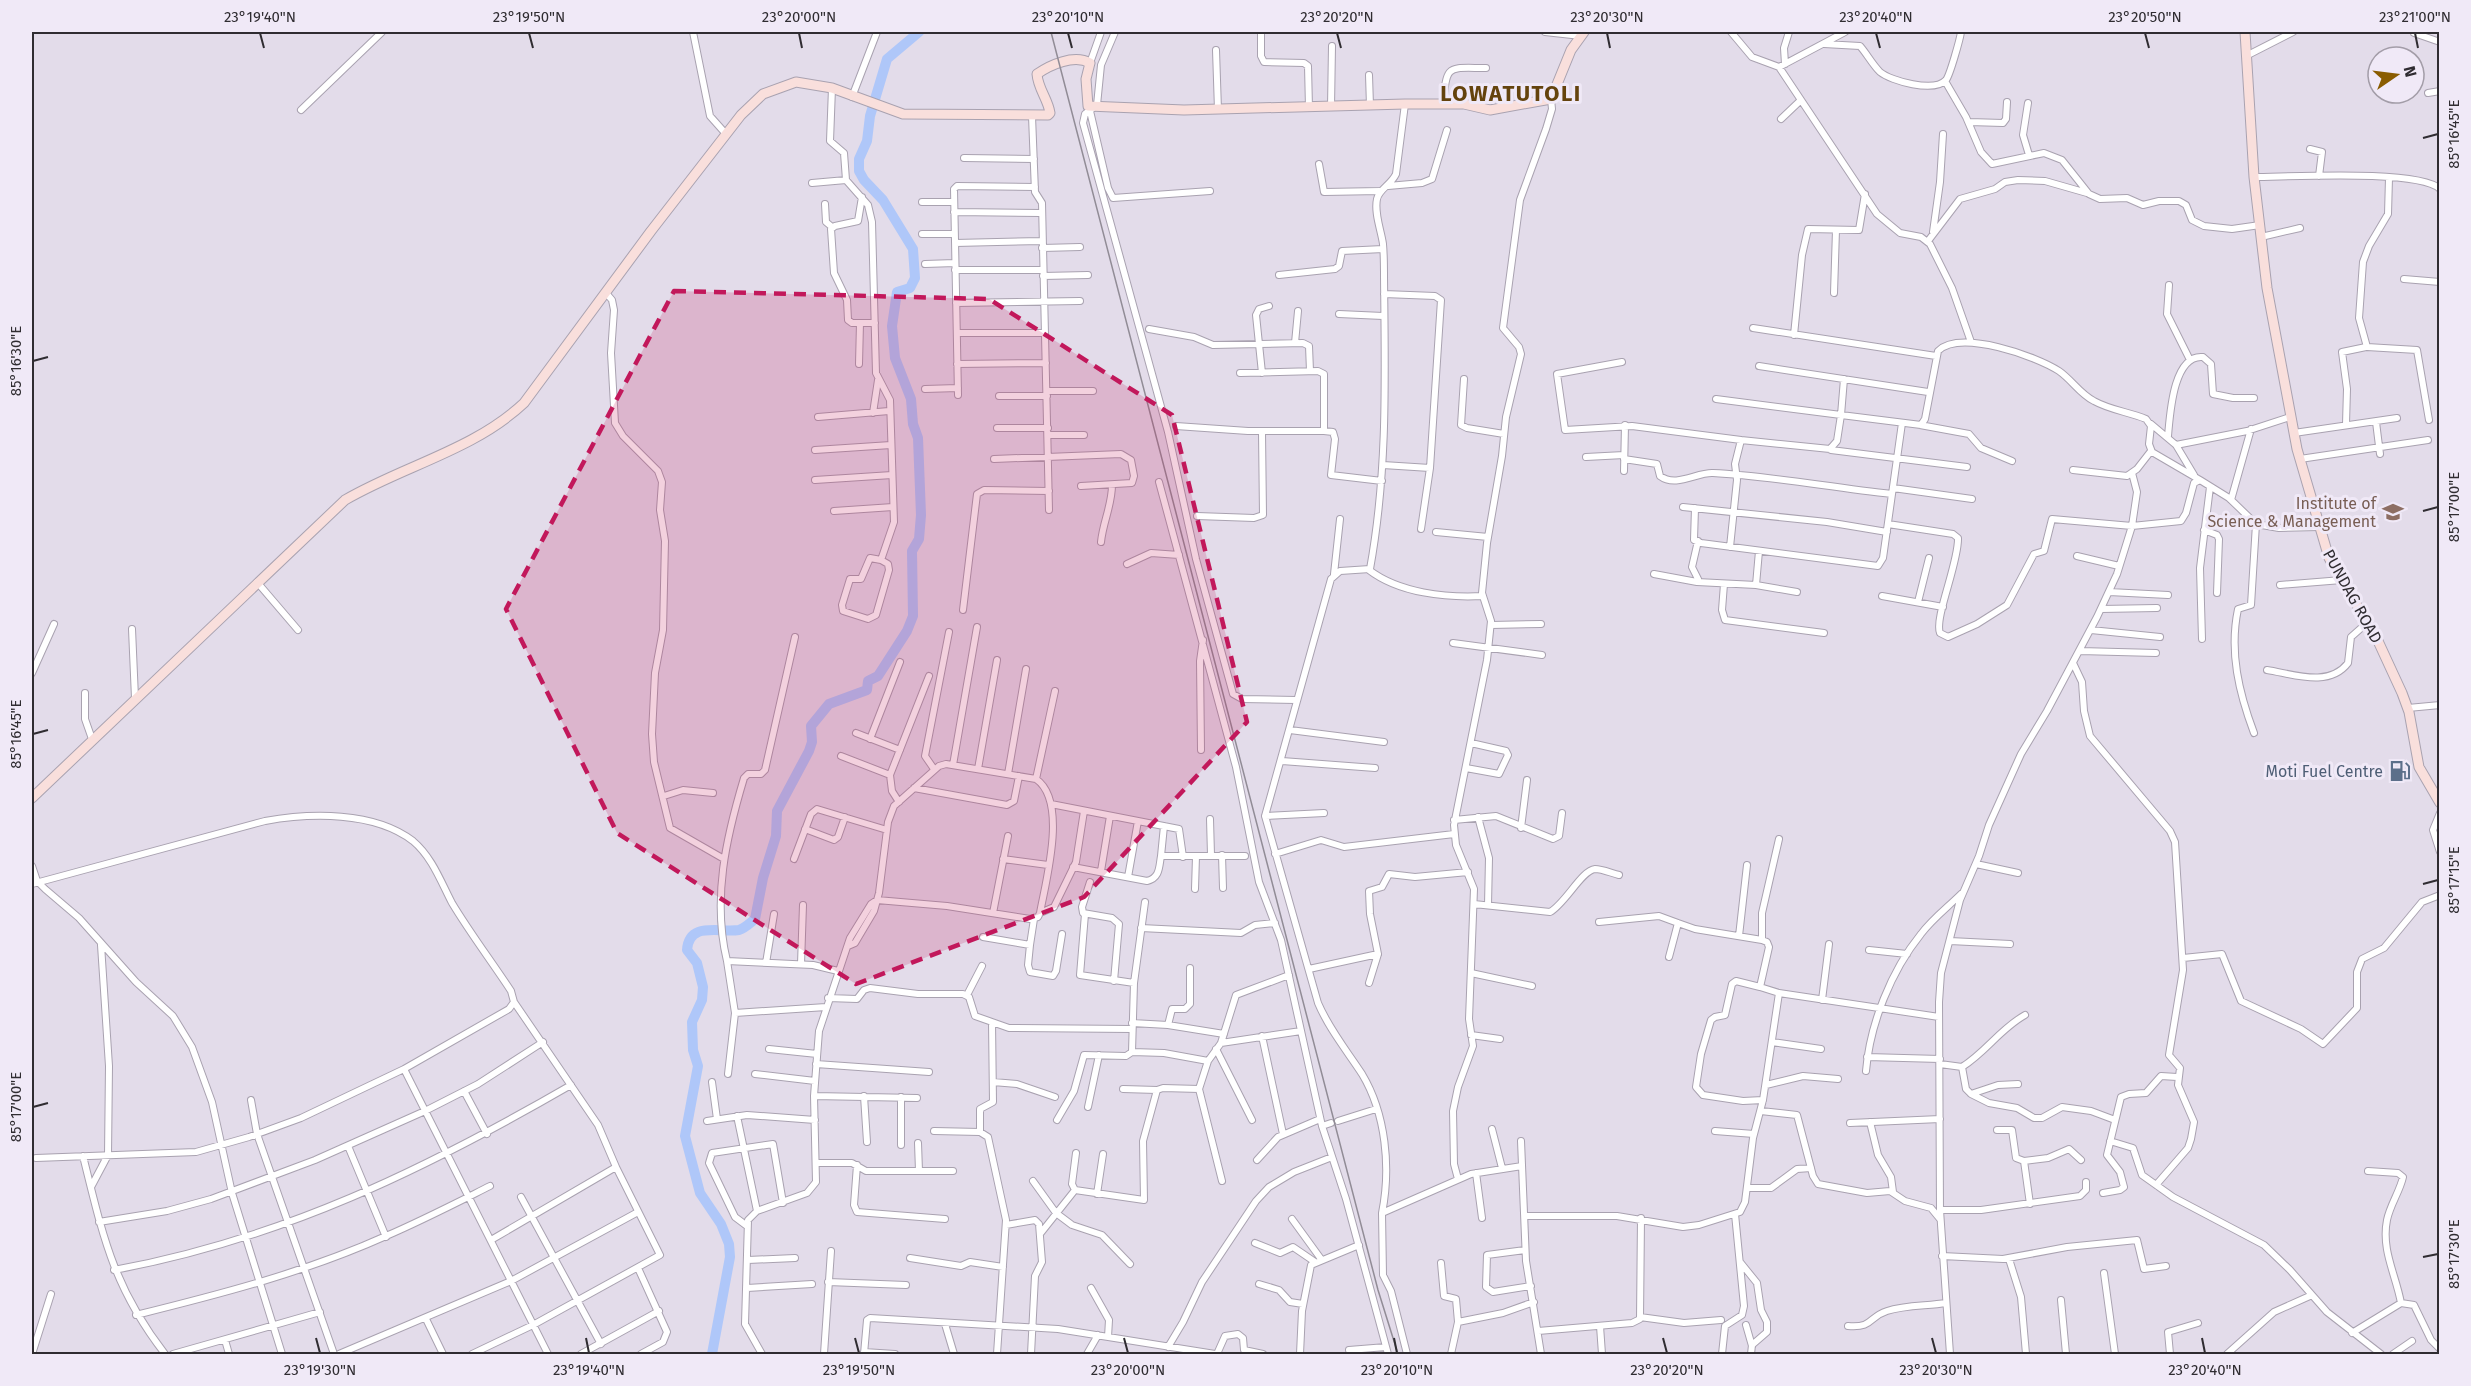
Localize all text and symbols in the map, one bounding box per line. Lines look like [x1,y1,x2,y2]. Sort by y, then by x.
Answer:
text: 23°19'40"N [224,8,296,26]
text: 23°19'50"N [493,8,565,26]
text: 23°20'00"N [762,8,836,26]
text: 23°20'10"N [1032,8,1104,26]
text: 23°20'20"N [1300,8,1374,26]
text: 23°20'30"N [1570,8,1644,26]
text: 23°20'40"N [1839,8,1913,26]
text: 23°20'50"N [2108,8,2182,26]
text: 23°21'00"N [2379,8,2451,26]
north arrow [2366,45,2426,105]
text: N [2400,64,2421,79]
district label: LOWATUTOLI [1440,80,1582,107]
text: 85°16'45"E [2445,99,2463,169]
text: 85°16'30"E [7,326,25,396]
text: 85°17'00"E [2445,472,2463,542]
place label: Institute of Science & Management [2207,494,2378,531]
school or university icon: Institute of Science & Management [2381,500,2405,524]
street label: PUNDAG ROAD [2319,546,2386,646]
text: 85°16'45"E [7,699,25,769]
fuel station icon: Moti Fuel Centre [2388,759,2412,783]
place label: Moti Fuel Centre [2266,762,2383,781]
text: 85°17'15"E [2445,846,2463,914]
text: 85°17'00"E [7,1072,25,1142]
text: 85°17'30"E [2445,1219,2463,1289]
text: 23°19'30"N [284,1361,356,1379]
text: 23°19'40"N [553,1361,625,1379]
text: 23°19'50"N [823,1361,895,1379]
text: 23°20'00"N [1091,1361,1165,1379]
text: 23°20'10"N [1361,1361,1433,1379]
text: 23°20'20"N [1630,1361,1704,1379]
text: 23°20'30"N [1899,1361,1973,1379]
text: 23°20'40"N [2168,1361,2242,1379]

